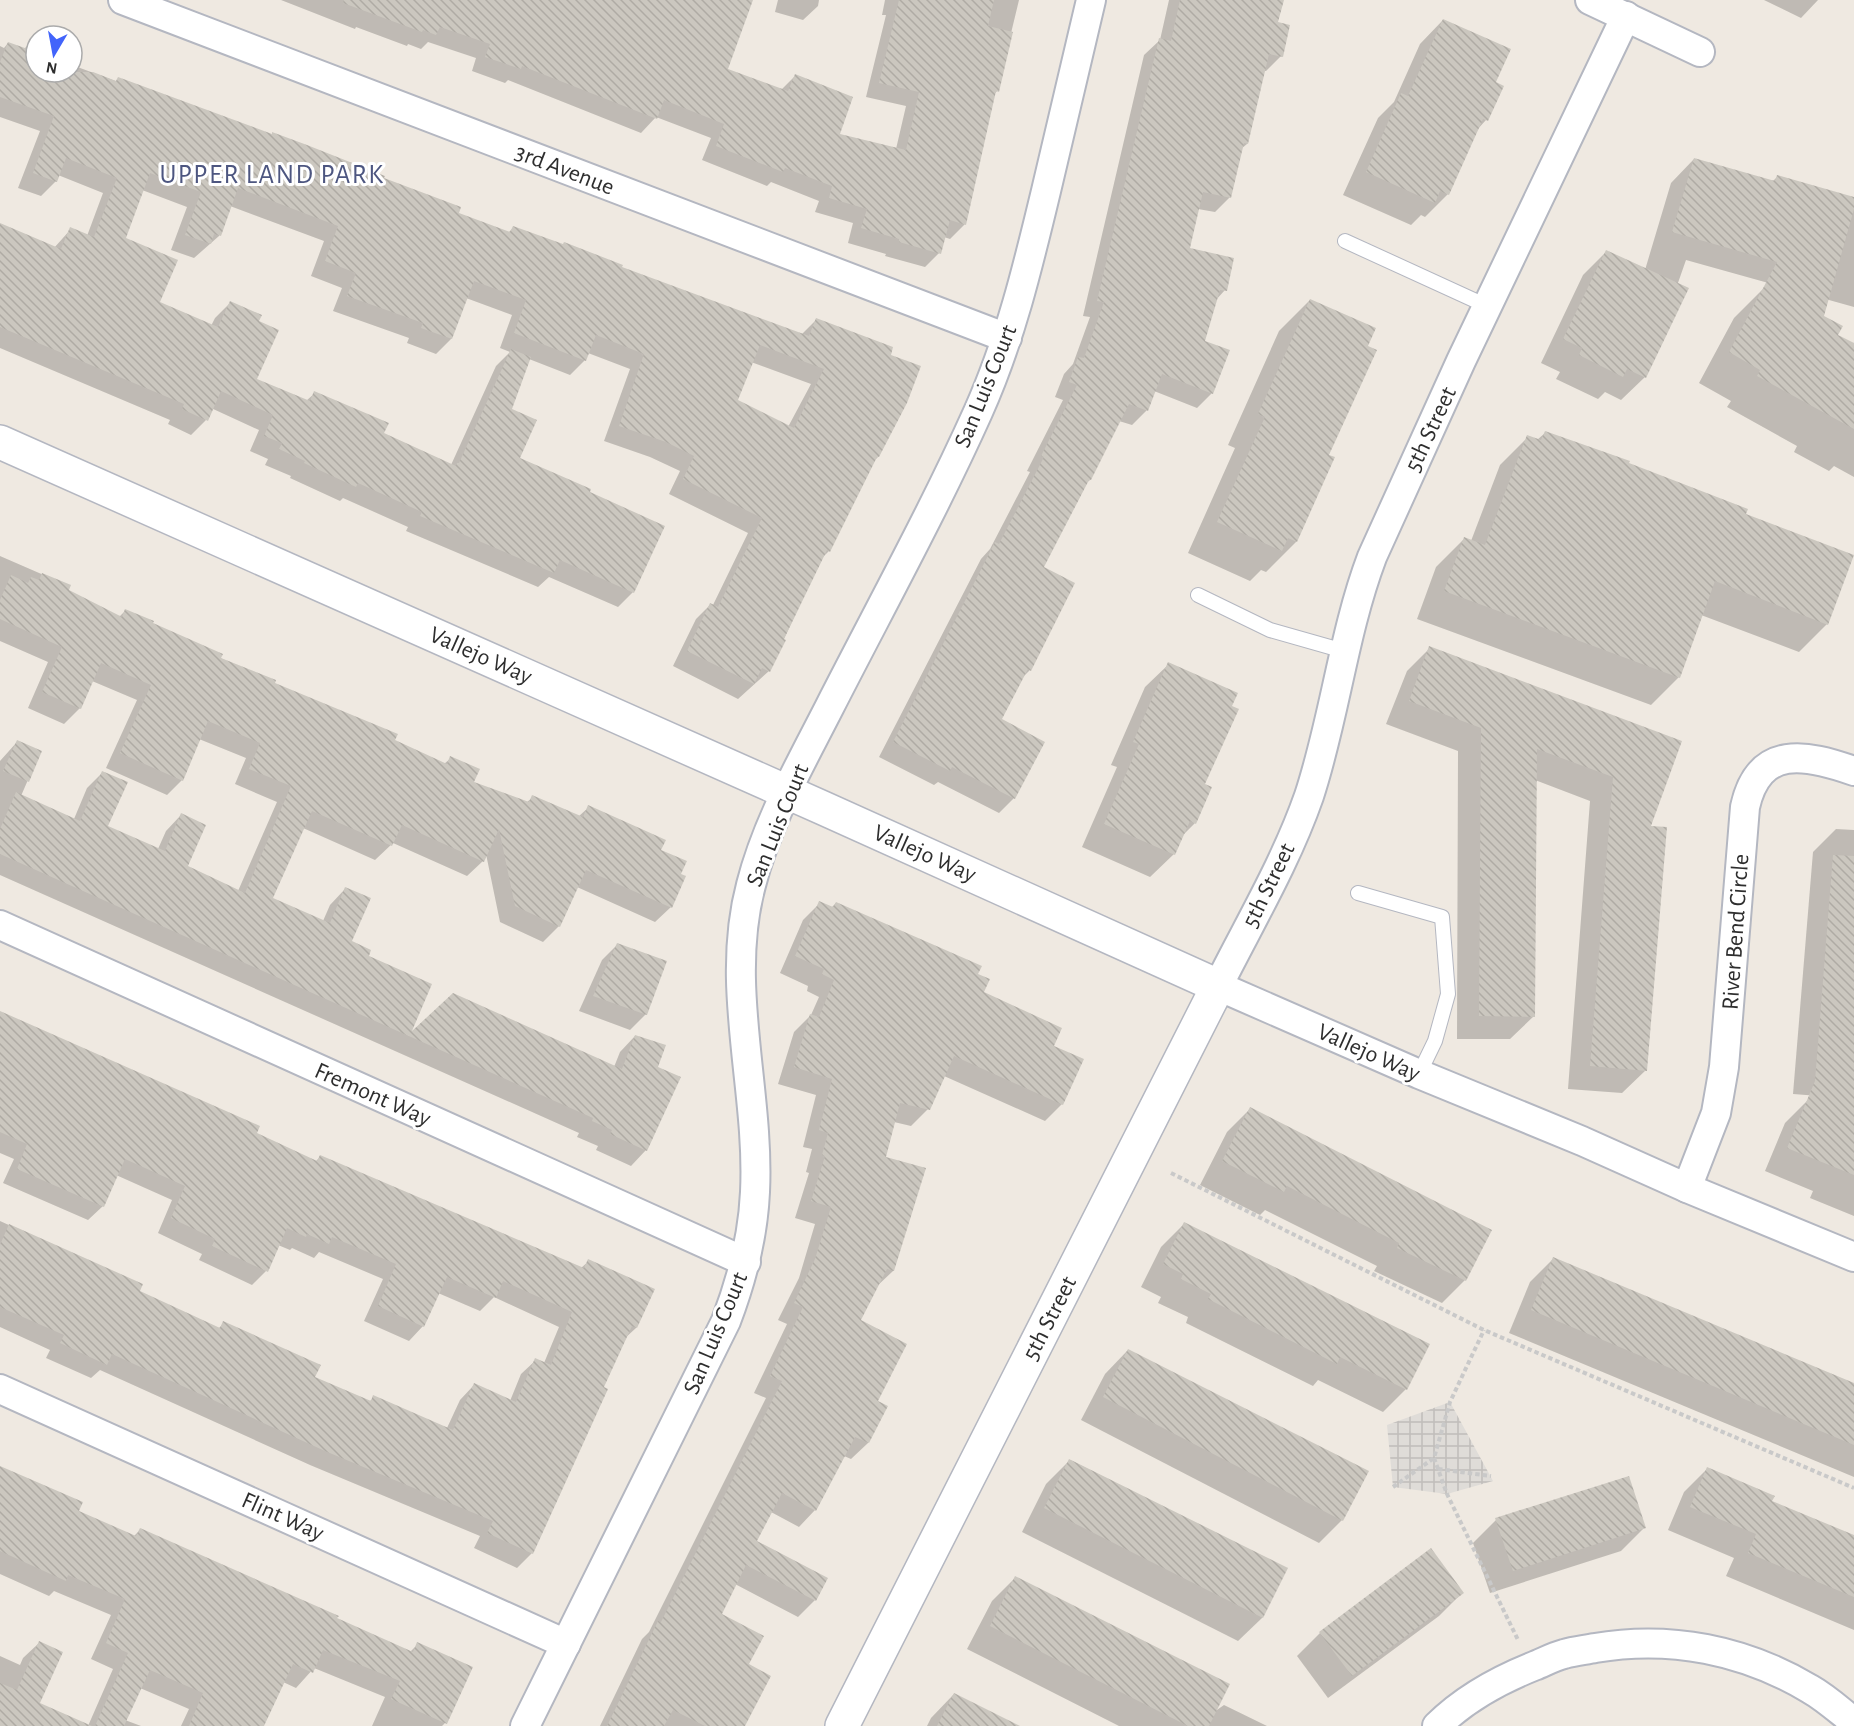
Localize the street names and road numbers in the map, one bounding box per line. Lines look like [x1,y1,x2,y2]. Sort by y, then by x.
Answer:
street label: 3rd Avenue [512,140,617,200]
street label: San Luis Court [950,321,1022,451]
street label: 5th Street [1401,383,1461,476]
street label: Vallejo Way [426,623,535,689]
street label: San Luis Court [742,760,814,890]
street label: Vallejo Way [870,821,979,887]
street label: 5th Street [1238,839,1300,931]
street label: River Bend Circle [1719,853,1753,1011]
street label: Vallejo Way [1314,1020,1423,1086]
street label: Fremont Way [311,1059,434,1131]
street label: San Luis Court [679,1269,753,1398]
street label: 5th Street [1019,1272,1081,1364]
street label: Flint Way [238,1488,327,1546]

